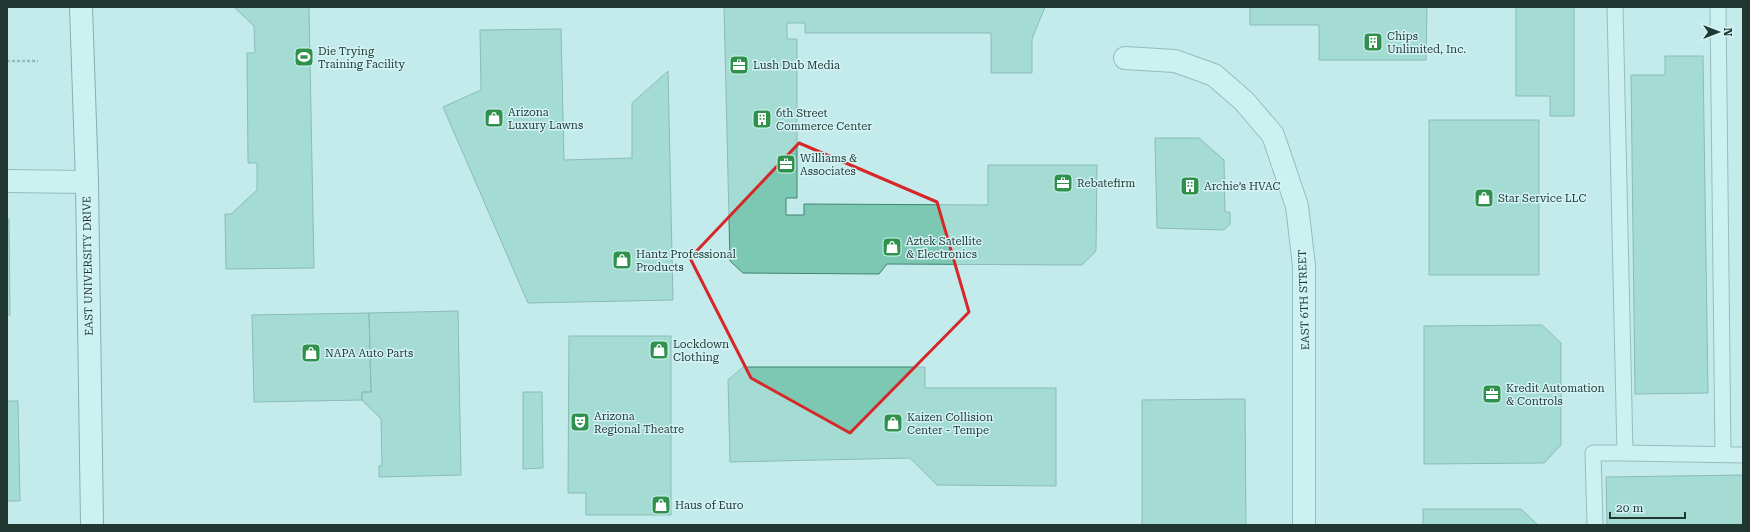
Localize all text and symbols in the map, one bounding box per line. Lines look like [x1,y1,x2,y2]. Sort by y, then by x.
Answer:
north arrow [1698,12,1738,52]
text: N [1721,28,1734,37]
place label: Chips Unlimited, Inc. [1387,30,1466,56]
building icon: Chips Unlimited, Inc. [1362,31,1384,53]
place label: Die Trying Training Facility [318,45,406,71]
sports icon: Die Trying Training Facility [293,46,315,68]
office icon: Lush Dub Media [728,54,750,76]
place label: Lush Dub Media [753,59,840,72]
place label: Arizona Luxury Lawns [508,106,583,132]
shop icon: Arizona Luxury Lawns [483,107,505,129]
place label: 6th Street Commerce Center [776,107,872,133]
building icon: 6th Street Commerce Center [751,108,773,130]
place label: Williams & Associates [800,152,857,178]
office icon: Williams & Associates [775,153,797,175]
office icon: Rebatefirm [1052,172,1074,194]
building icon: Archie’s HVAC [1179,175,1201,197]
place label: Rebatefirm [1077,177,1135,190]
place label: Archie’s HVAC [1204,180,1281,193]
shop icon: Star Service LLC [1473,187,1495,209]
place label: Star Service LLC [1498,192,1586,205]
street label: EAST UNIVERSITY DRIVE [80,196,96,336]
place label: Aztek Satellite & Electronics [906,235,982,261]
shop icon: Aztek Satellite & Electronics [881,236,903,258]
place label: Hantz Professional Products [636,248,736,274]
shop icon: Hantz Professional Products [611,249,633,271]
street label: EAST 6TH STREET [1296,250,1312,350]
place label: Lockdown Clothing [673,338,729,364]
shop icon: Lockdown Clothing [648,339,670,361]
shop icon: NAPA Auto Parts [300,342,322,364]
place label: NAPA Auto Parts [325,347,413,360]
place label: Kredit Automation & Controls [1506,382,1605,408]
office icon: Kredit Automation & Controls [1481,383,1503,405]
place label: Arizona Regional Theatre [594,410,684,436]
theatre icon: Arizona Regional Theatre [569,411,591,433]
place label: Kaizen Collision Center - Tempe [907,411,993,437]
shop icon: Kaizen Collision Center - Tempe [882,412,904,434]
shop icon: Haus of Euro [650,494,672,516]
scale bar [1610,494,1685,520]
place label: Haus of Euro [675,499,744,512]
text: 20 m [1616,501,1643,515]

